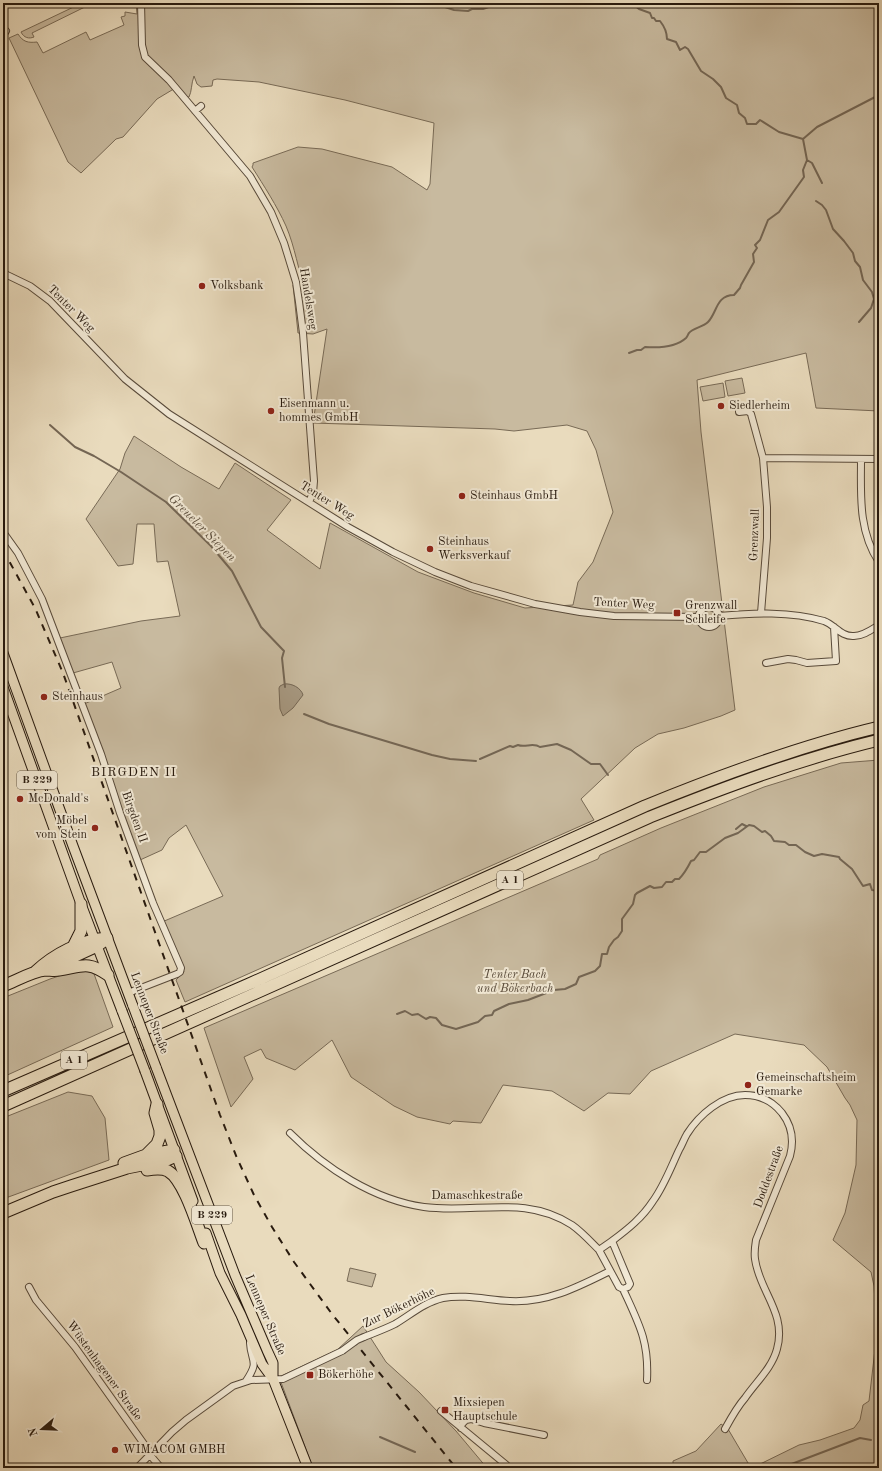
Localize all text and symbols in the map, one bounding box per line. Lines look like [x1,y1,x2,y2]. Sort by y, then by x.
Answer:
street label: Handelsweg [297,267,319,331]
place label: Volksbank [210,280,264,292]
marker: Volksbank [197,281,207,291]
street label: Tenter Weg [45,283,97,335]
place label: Eisenmann u. hommes GmbH [279,398,358,424]
place label: Siedlerheim [729,400,790,412]
marker: Siedlerheim [716,401,726,411]
marker: Eisenmann u. hommes GmbH [266,406,276,416]
street label: Tenter Weg [298,480,357,523]
place label: Steinhaus GmbH [470,490,558,502]
marker: Steinhaus GmbH [457,491,467,501]
water label: Greueler Siepen [166,492,239,565]
street label: Grenzwall [748,509,762,561]
place label: Steinhaus Werksverkauf [438,536,511,562]
marker: Steinhaus Werksverkauf [425,544,435,554]
street label: Tenter Weg [593,596,655,612]
place label: Grenzwall Schleife [685,600,737,626]
marker: Grenzwall Schleife [672,608,682,618]
place label: Steinhaus [52,691,103,703]
marker: Steinhaus [39,692,49,702]
district label: BIRGDEN II [91,766,177,779]
road number: B 229 [17,771,57,789]
street label: Birgden II [119,790,149,845]
place label: McDonald's [28,793,89,805]
marker: McDonald's [15,794,25,804]
place label: Möbel vom Stein [35,815,88,841]
marker: Möbel vom Stein [90,823,100,833]
road number: A 1 [497,871,523,889]
park label: Tenter Bach und Bökerbach [477,969,553,995]
street label: Lenneper Straße [128,971,170,1056]
road number: A 1 [61,1051,87,1069]
place label: Gemeinschaftsheim Gemarke [756,1072,856,1098]
marker: Gemeinschaftsheim Gemarke [743,1080,753,1090]
street label: Doddestraße [752,1144,786,1210]
street label: Damaschkestraße [431,1190,523,1202]
road number: B 229 [192,1206,232,1224]
street label: Lenneper Straße [243,1273,288,1358]
street label: Zur Bökerhöhe [361,1285,437,1330]
street label: Wüstenhagener Straße [64,1319,144,1423]
place label: Bökerhöhe [318,1369,374,1381]
marker: Bökerhöhe [305,1370,315,1380]
place label: Mixsiepen Hauptschule [453,1397,518,1423]
marker: Mixsiepen Hauptschule [440,1405,450,1415]
north arrow [22,1409,62,1449]
text: N [27,1425,41,1438]
place label: WIMACOM GMBH [123,1444,225,1456]
marker: WIMACOM GMBH [110,1445,120,1455]

